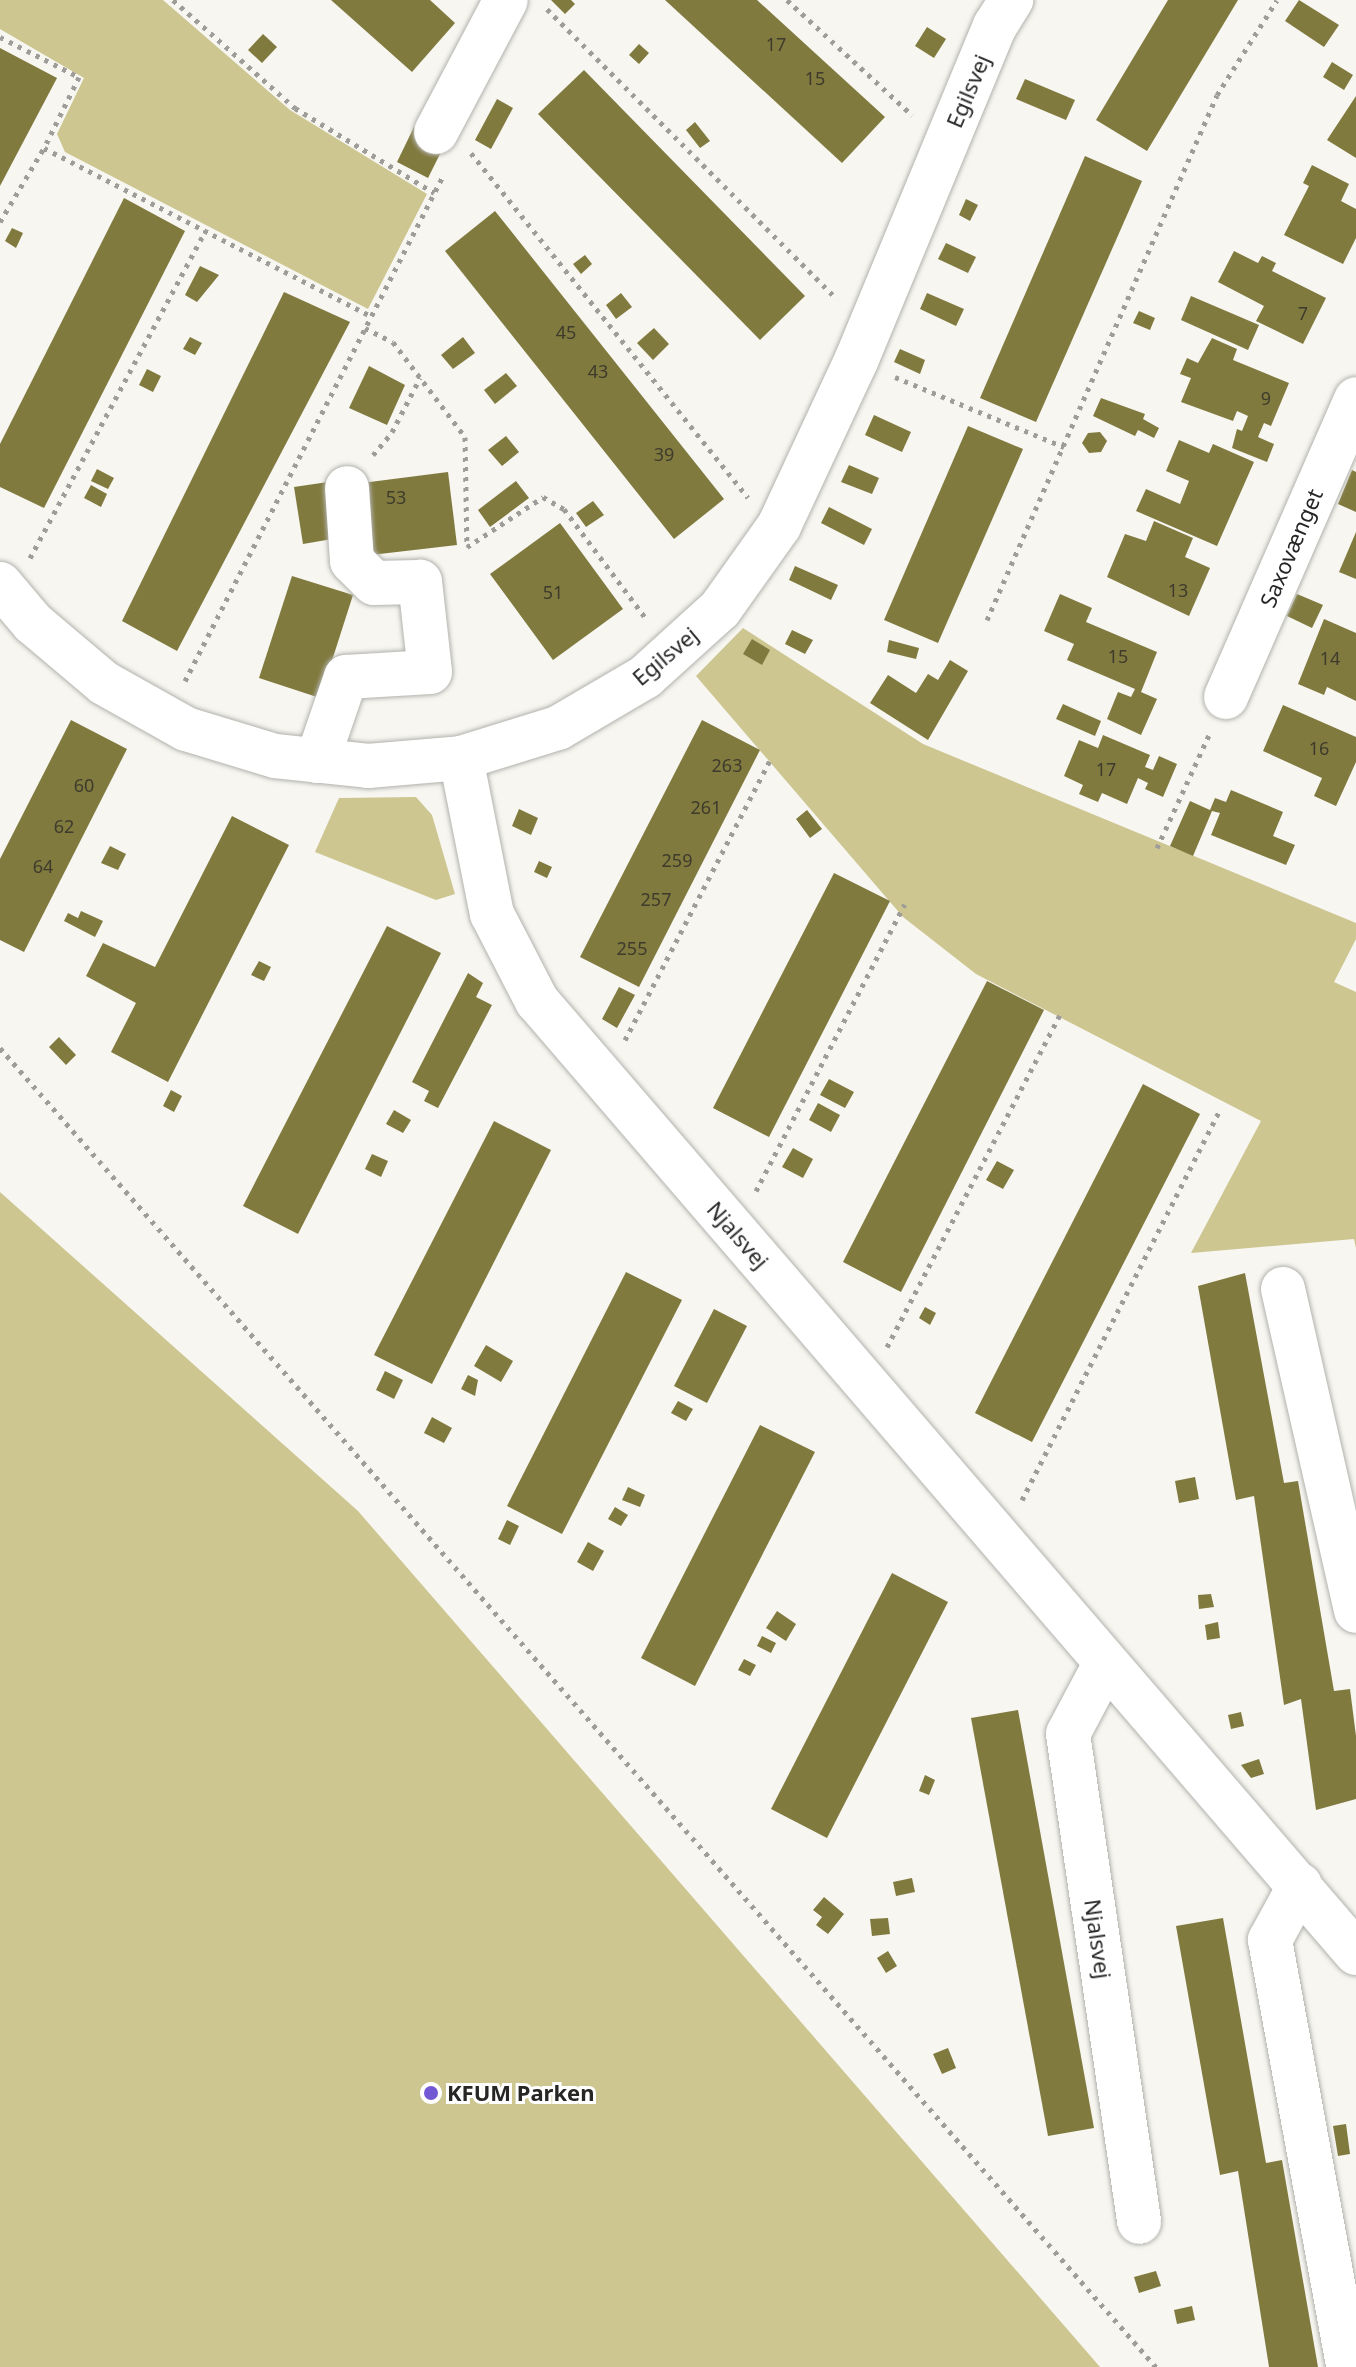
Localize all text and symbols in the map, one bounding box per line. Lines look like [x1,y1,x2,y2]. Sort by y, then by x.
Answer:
house number: 17 [766,33,786,55]
street label: Egilsvej [941,50,995,132]
house number: 15 [805,67,825,89]
house number: 7 [1298,302,1308,324]
house number: 45 [556,321,576,343]
house number: 43 [588,360,608,382]
house number: 9 [1261,387,1271,409]
house number: 39 [654,443,674,465]
street label: Saxovænget [1254,485,1328,611]
house number: 53 [386,486,406,508]
house number: 13 [1168,579,1188,601]
house number: 51 [543,581,563,603]
street label: Egilsvej [627,621,703,691]
house number: 15 [1108,645,1128,667]
house number: 14 [1320,647,1340,669]
house number: 16 [1309,737,1329,759]
house number: 263 [712,754,742,776]
house number: 17 [1096,758,1116,780]
house number: 60 [74,774,94,796]
house number: 261 [691,796,721,818]
house number: 62 [54,815,74,837]
house number: 259 [662,849,692,871]
house number: 64 [33,855,53,877]
house number: 257 [641,888,671,910]
house number: 255 [617,937,647,959]
street label: Njalsvej [702,1196,774,1274]
street label: Njalsvej [1079,1897,1117,1981]
place label: KFUM Parken [447,2080,595,2106]
marker: KFUM Parken [422,2084,440,2102]

